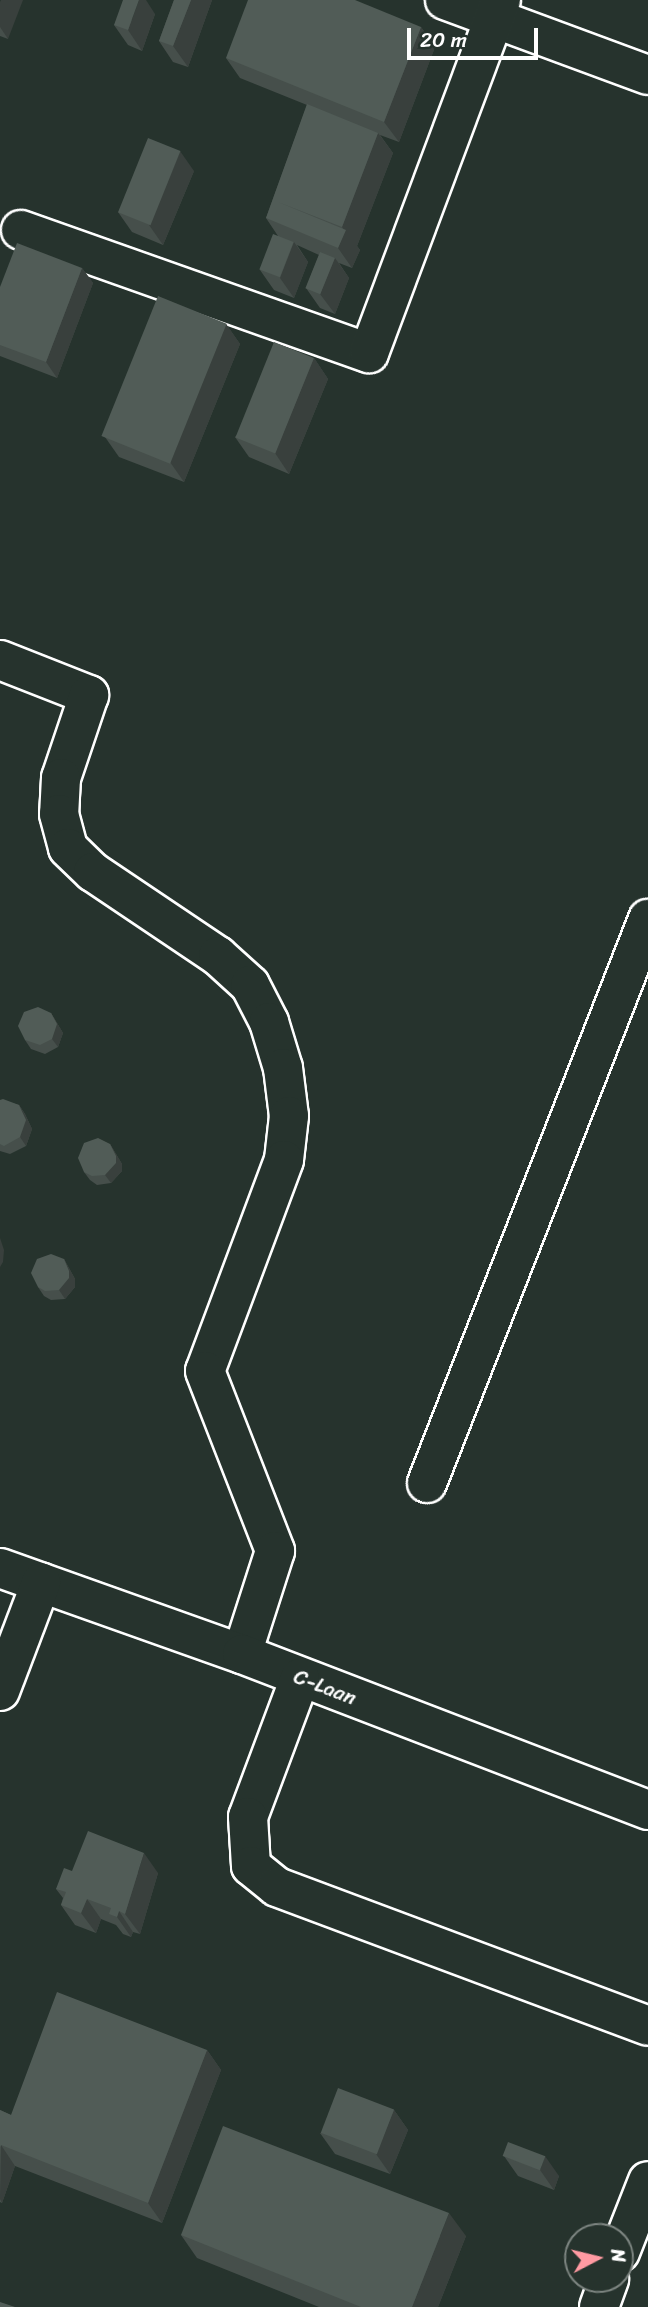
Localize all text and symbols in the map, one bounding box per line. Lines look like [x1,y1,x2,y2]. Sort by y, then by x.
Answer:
scale bar [410,14,541,58]
text: 20 m [420,21,467,59]
street label: C-Laan [290,1664,360,1710]
north arrow [564,2223,634,2293]
text: N [601,2247,636,2264]

